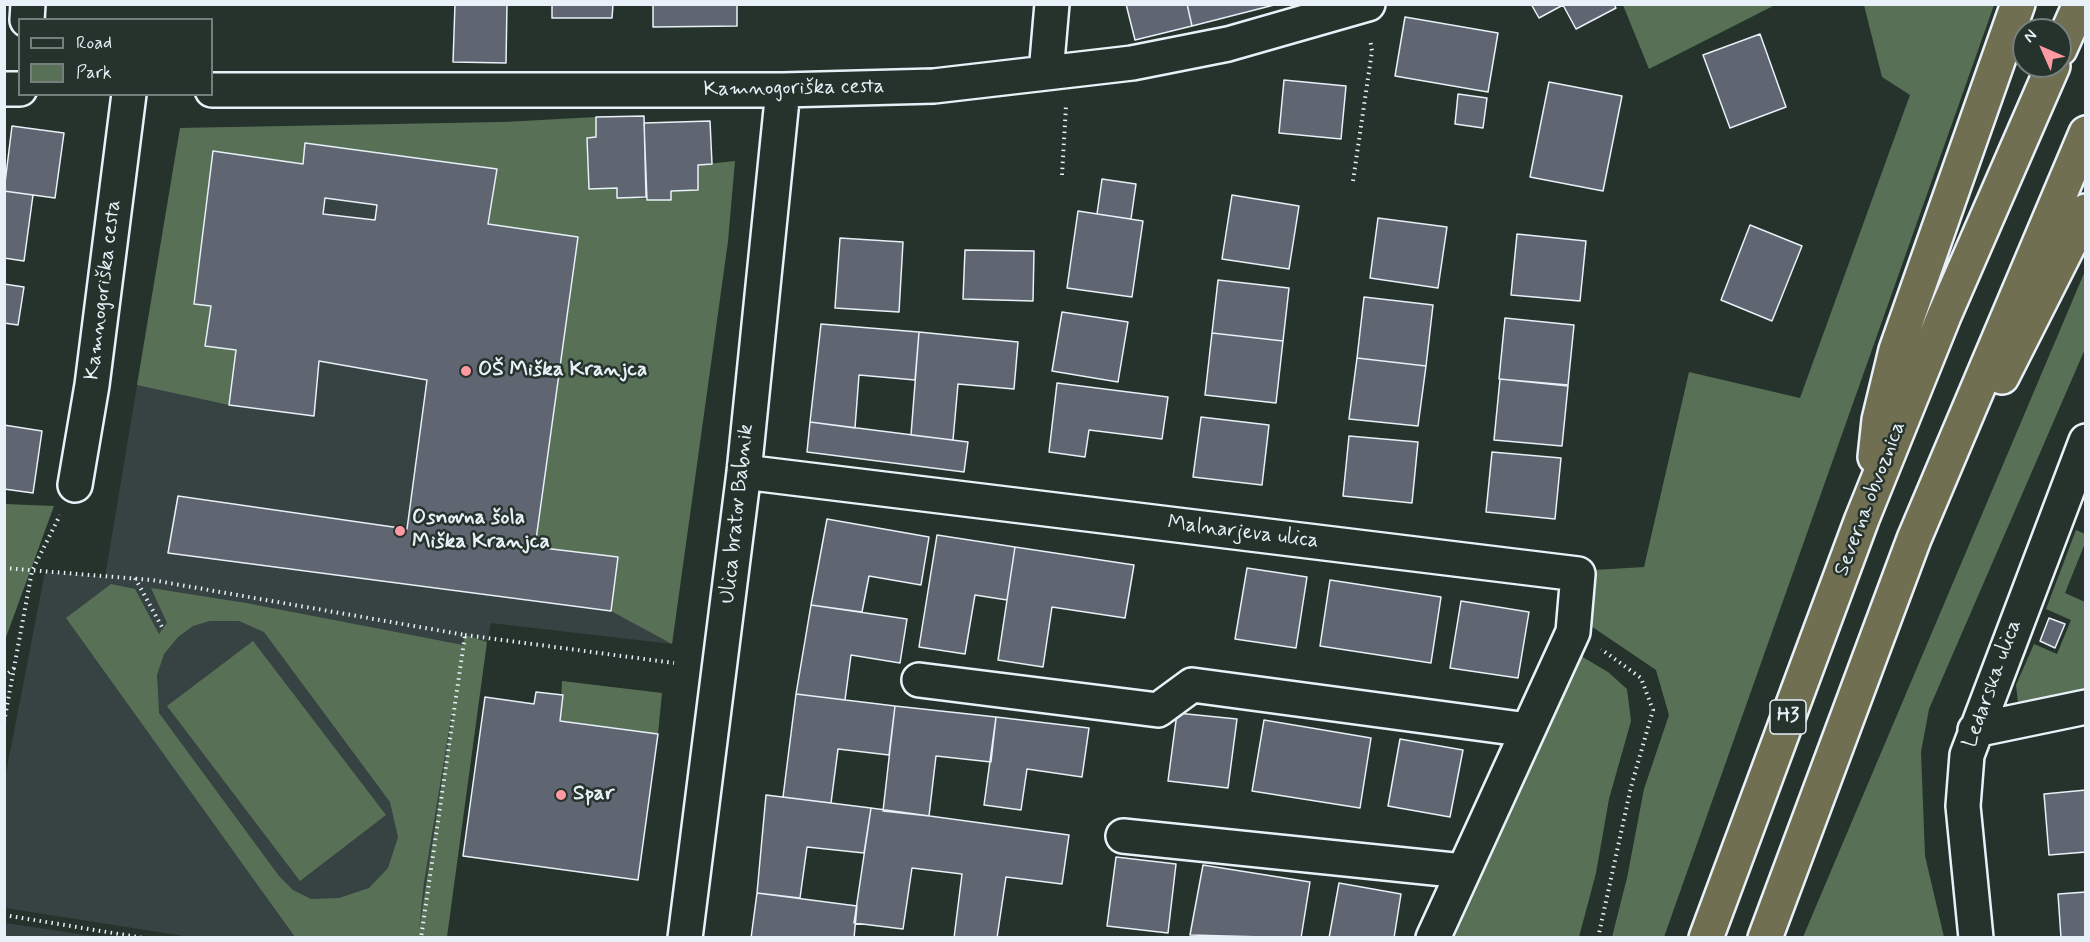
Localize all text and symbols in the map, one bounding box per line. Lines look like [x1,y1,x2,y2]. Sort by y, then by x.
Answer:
legend [18,18,213,96]
north arrow [2012,18,2072,78]
text: N [2019,25,2042,48]
text: Road [76,31,112,55]
text: Park [76,61,112,85]
street label: Kamnogoriška cesta [703,75,885,103]
street label: Kamnogoriška cesta [80,199,128,381]
place label: OŠ Miška Kranjca [478,358,647,384]
marker: OŠ Miška Kranjca [459,364,473,378]
street label: Severna obvoznica [1830,418,1912,580]
street label: Ulica bratov Babnik [716,423,760,605]
place label: Osnovna šola Miška Kranjca [412,506,550,556]
street label: Malnarjeva ulica [1166,511,1320,555]
marker: Osnovna šola Miška Kranjca [393,524,407,538]
street label: Ledarska ulica [1958,617,2028,751]
road number: H3 [1770,700,1806,734]
place label: Spar [573,782,614,808]
marker: Spar [554,788,568,802]

